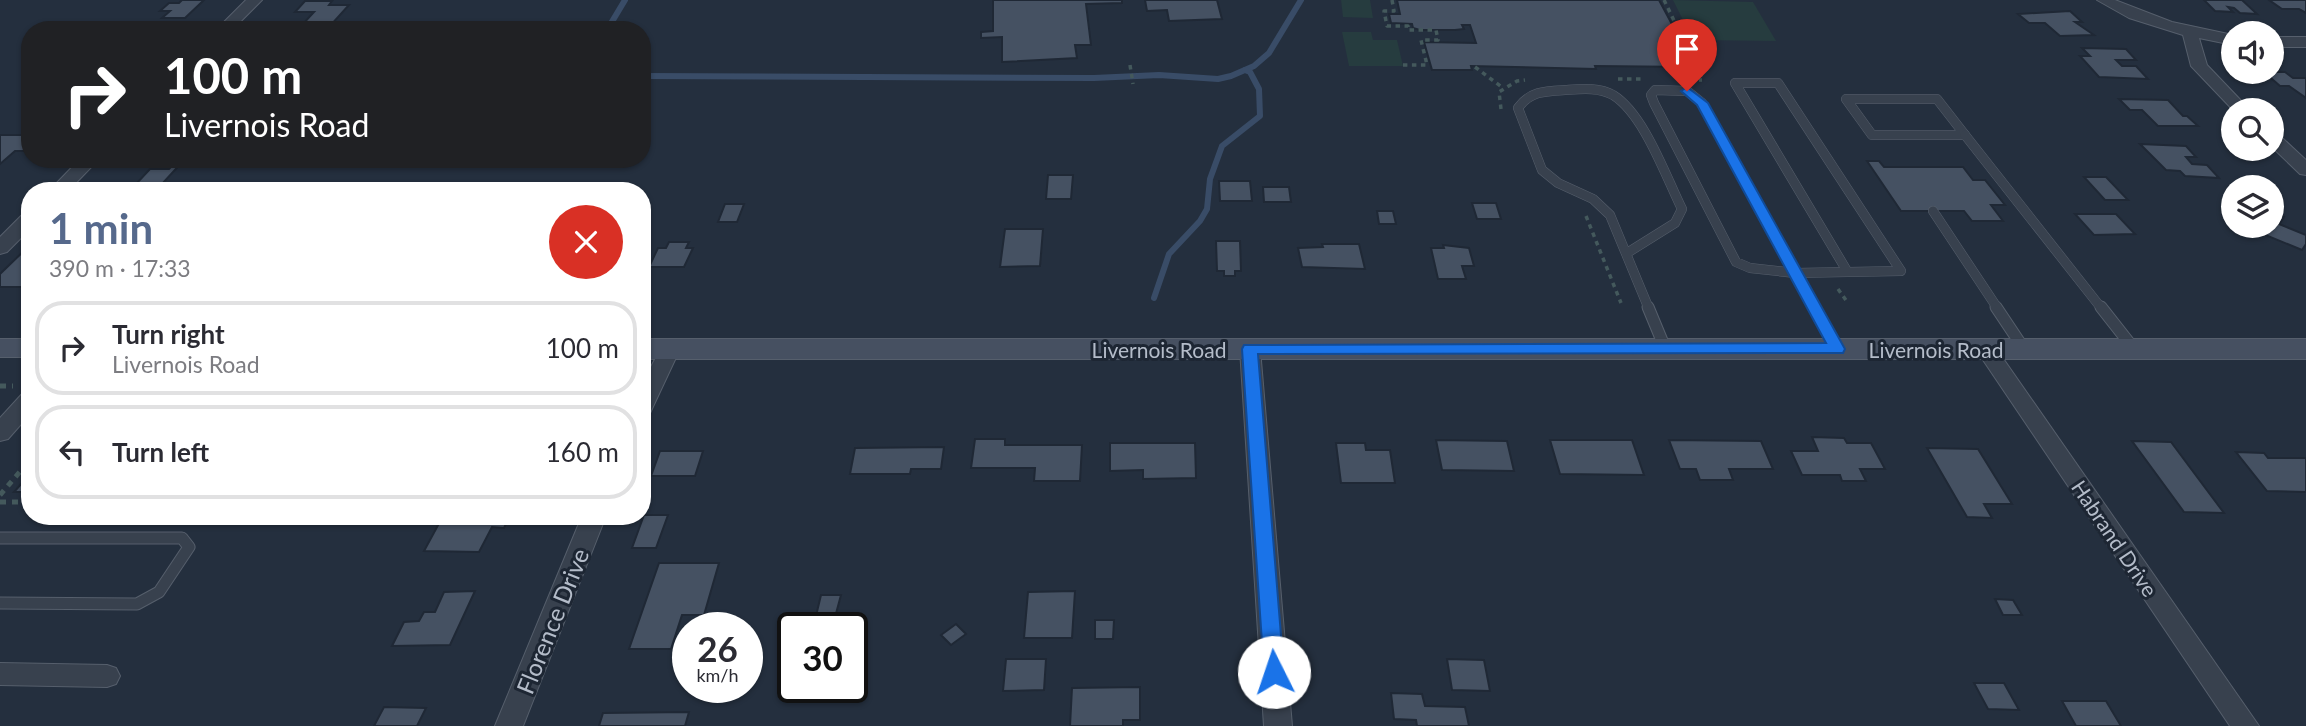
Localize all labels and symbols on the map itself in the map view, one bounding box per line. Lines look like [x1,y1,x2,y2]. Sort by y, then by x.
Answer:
pin [1657,19,1717,91]
street label: Livernois Road [1092,337,1226,362]
street label: Livernois Road [1869,337,2003,362]
street label: Habrand Drive [2067,475,2163,601]
street label: Florence Drive [510,544,594,698]
speed limit sign: 30 [777,612,868,703]
position arrow [1237,635,1311,709]

